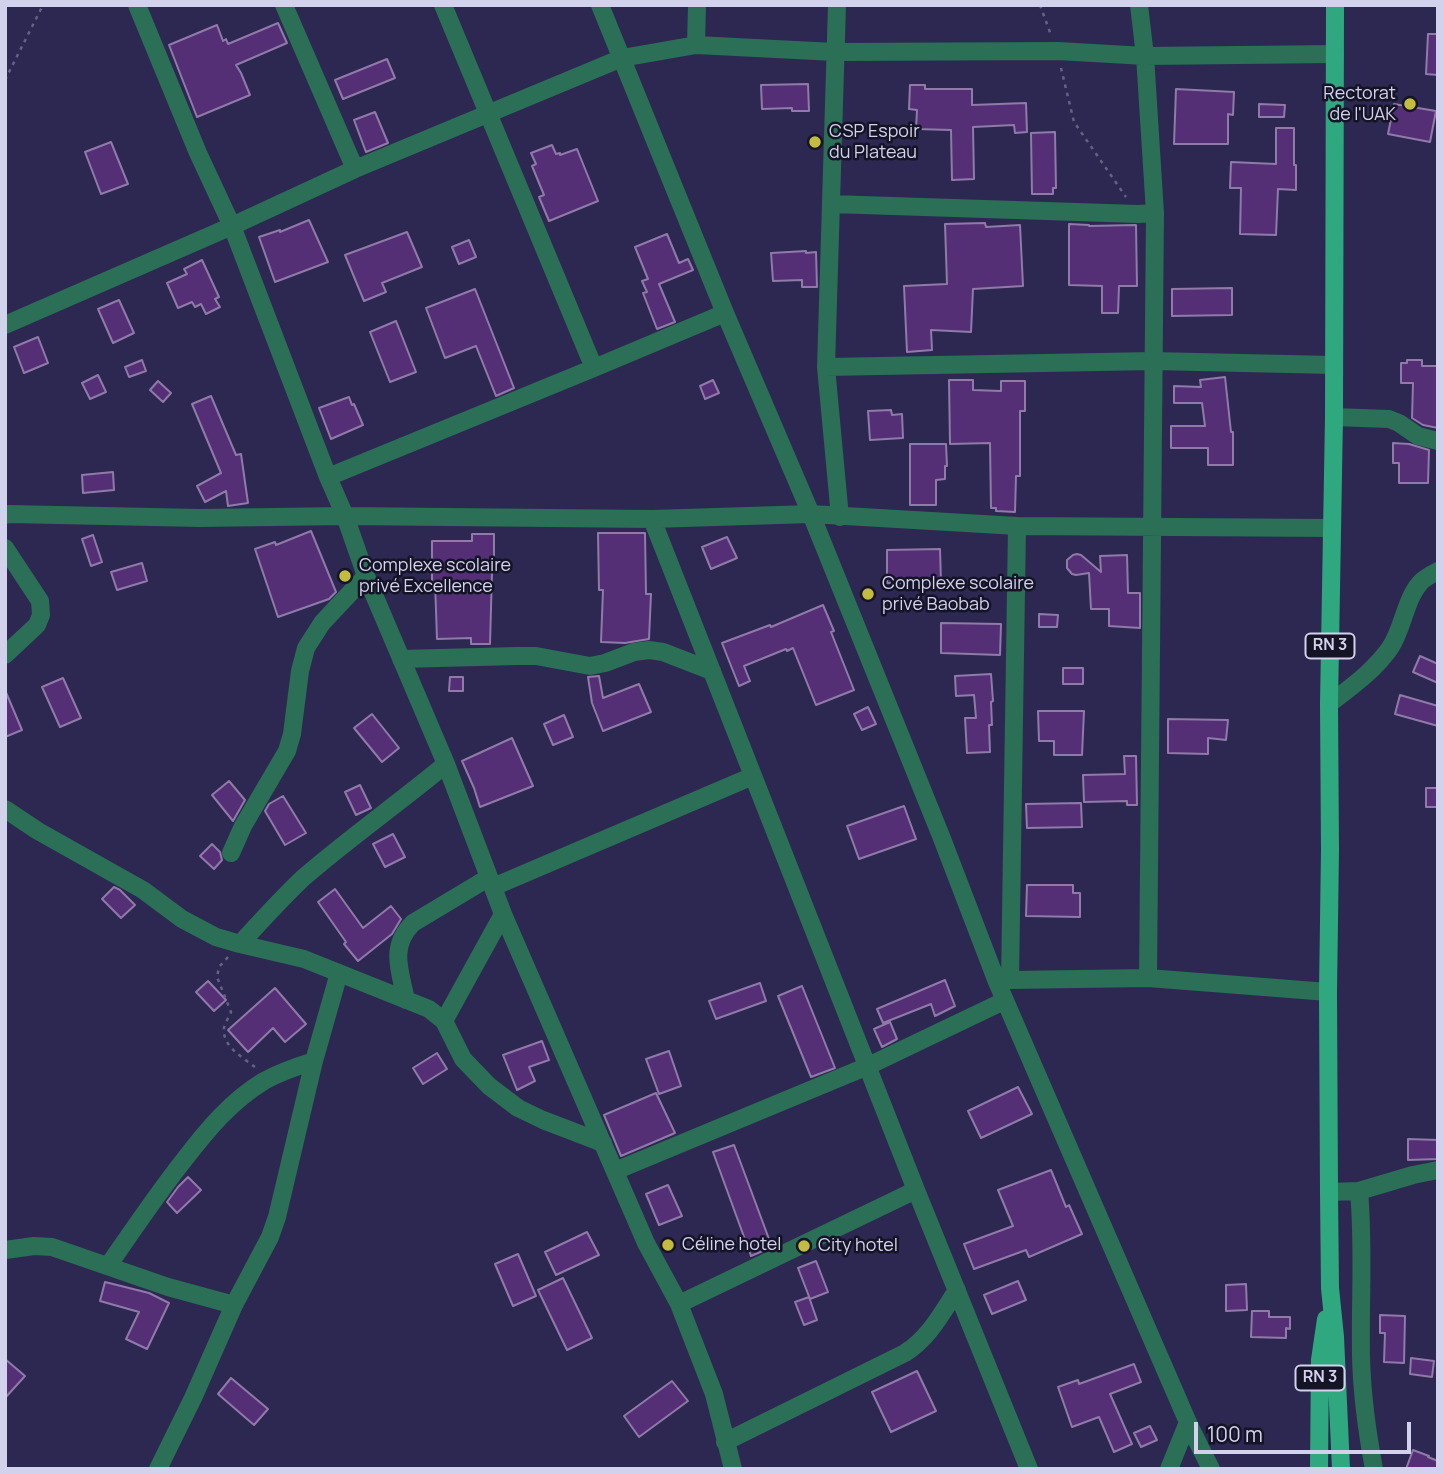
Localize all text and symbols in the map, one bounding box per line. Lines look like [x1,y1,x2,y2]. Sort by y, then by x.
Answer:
place label: Rectorat de l'UAK [1323,83,1396,126]
marker: Rectorat de l'UAK [1402,96,1418,112]
place label: CSP Espoir du Plateau [829,121,920,164]
marker: CSP Espoir du Plateau [807,134,823,150]
place label: Complexe scolaire privé Excellence [359,555,511,598]
marker: Complexe scolaire privé Excellence [337,568,353,584]
place label: Complexe scolaire privé Baobab [882,573,1034,616]
marker: Complexe scolaire privé Baobab [860,586,876,602]
road number: RN 3 [1306,634,1354,659]
place label: Céline hotel [682,1234,781,1256]
place label: City hotel [818,1235,898,1257]
marker: Céline hotel [660,1237,676,1253]
marker: City hotel [796,1238,812,1254]
road number: RN 3 [1296,1366,1344,1390]
scale bar [1198,1408,1415,1452]
text: 100 m [1207,1420,1263,1448]

